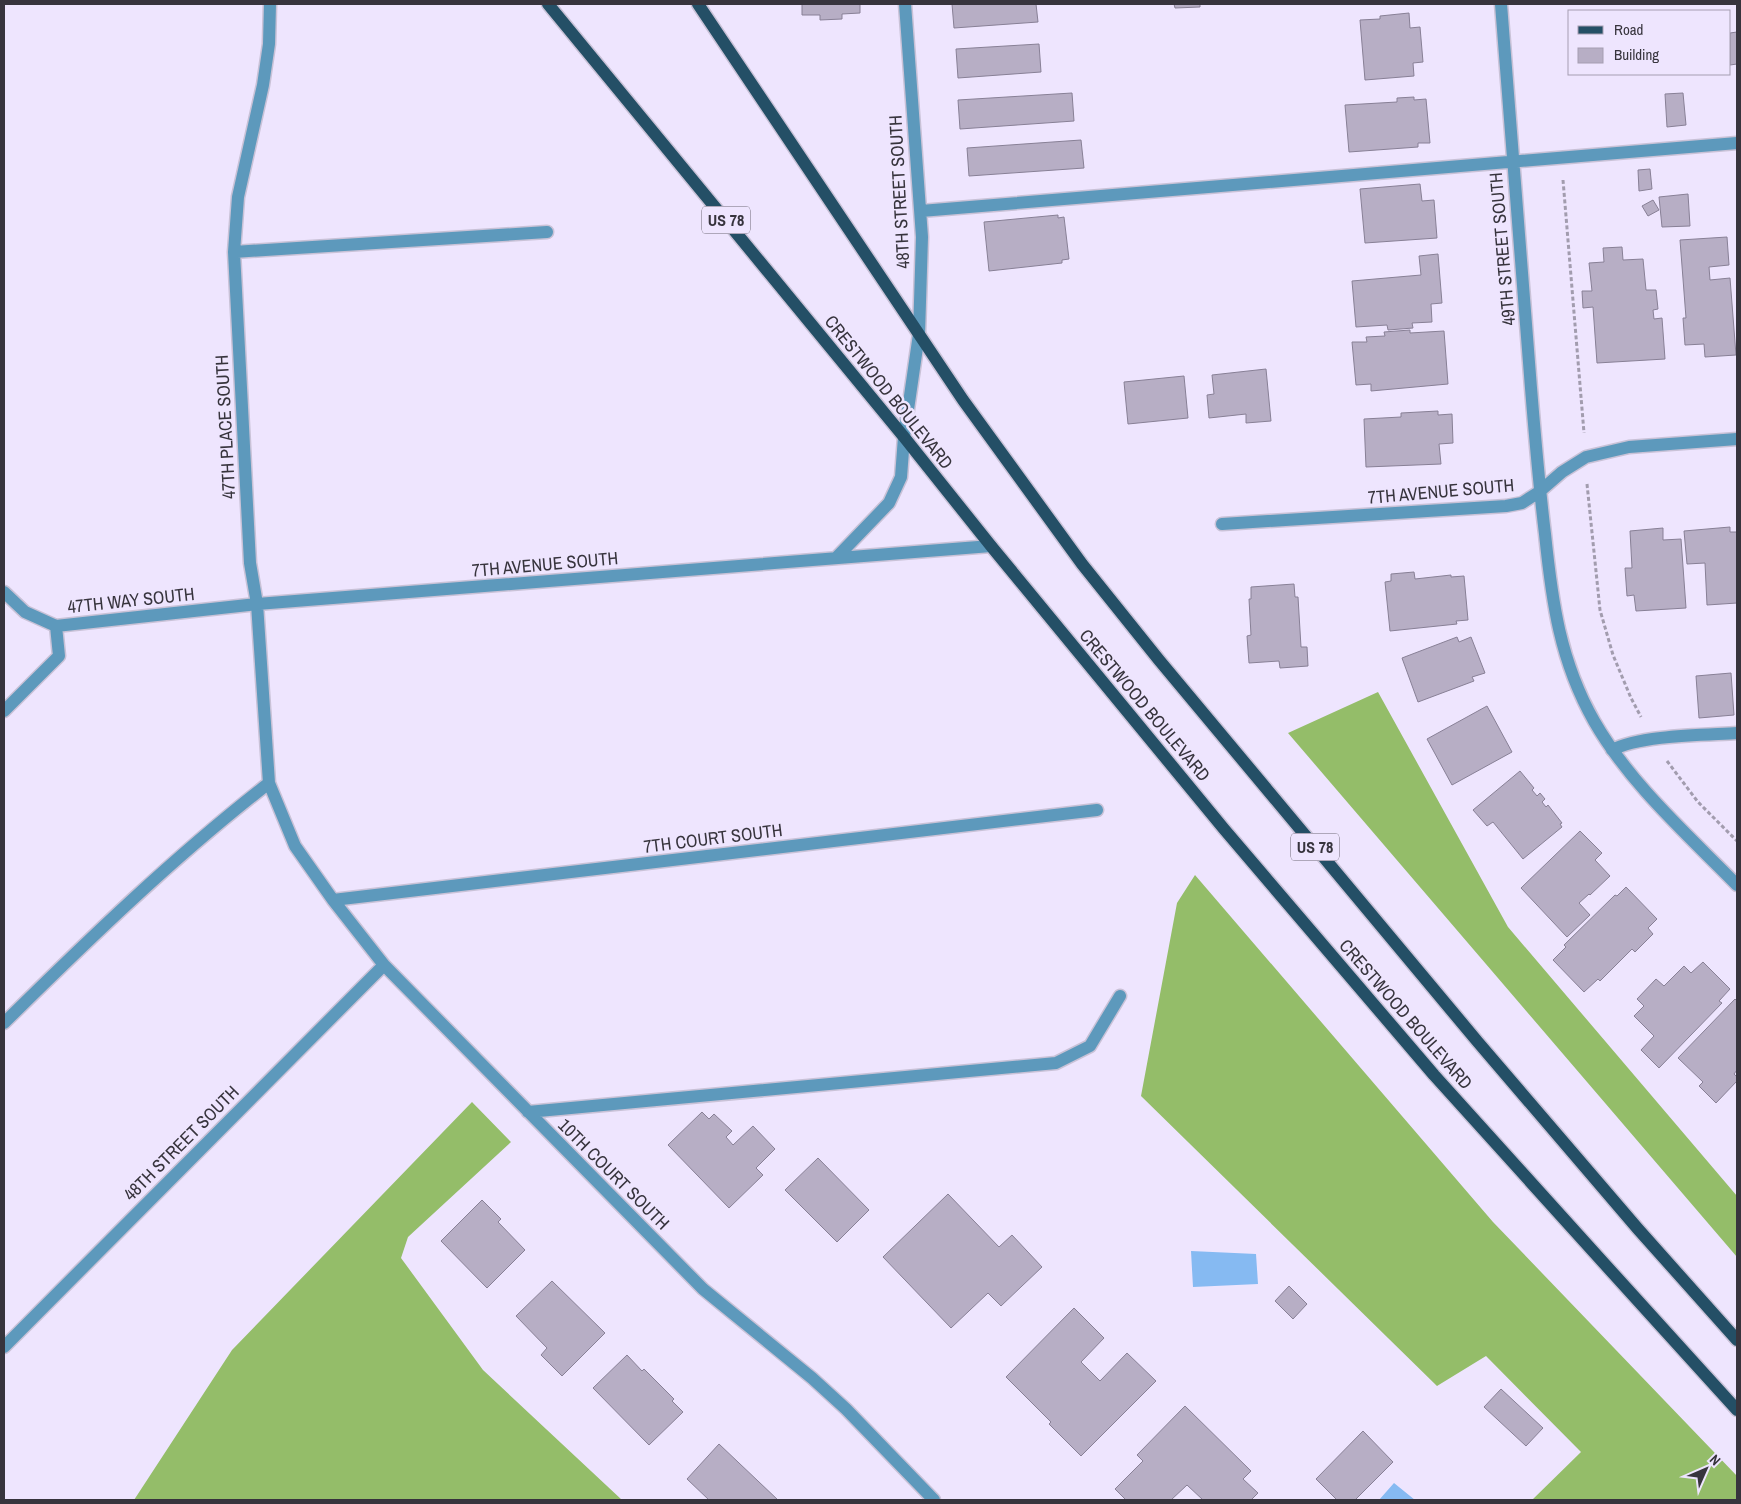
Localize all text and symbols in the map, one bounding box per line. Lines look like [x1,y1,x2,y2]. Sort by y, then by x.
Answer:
legend [1568,10,1731,75]
text: Road [1614,19,1643,40]
text: Building [1614,44,1659,65]
street label: 48TH STREET SOUTH [882,114,916,270]
street label: 49TH STREET SOUTH [1483,171,1521,327]
road number: US 78 [702,206,750,234]
street label: CRESTWOOD BOULEVARD [819,310,959,474]
street label: 47TH PLACE SOUTH [209,354,241,500]
street label: 7TH AVENUE SOUTH [1367,472,1515,510]
street label: 7TH AVENUE SOUTH [471,545,619,583]
street label: 47TH WAY SOUTH [66,581,196,619]
street label: CRESTWOOD BOULEVARD [1074,624,1216,786]
street label: 7TH COURT SOUTH [642,817,784,859]
road number: US 78 [1291,834,1339,860]
street label: CRESTWOOD BOULEVARD [1334,933,1478,1095]
street label: 48TH STREET SOUTH [118,1080,244,1206]
street label: 10TH COURT SOUTH [553,1113,675,1235]
north arrow [1681,1444,1731,1494]
text: N [1706,1451,1724,1469]

